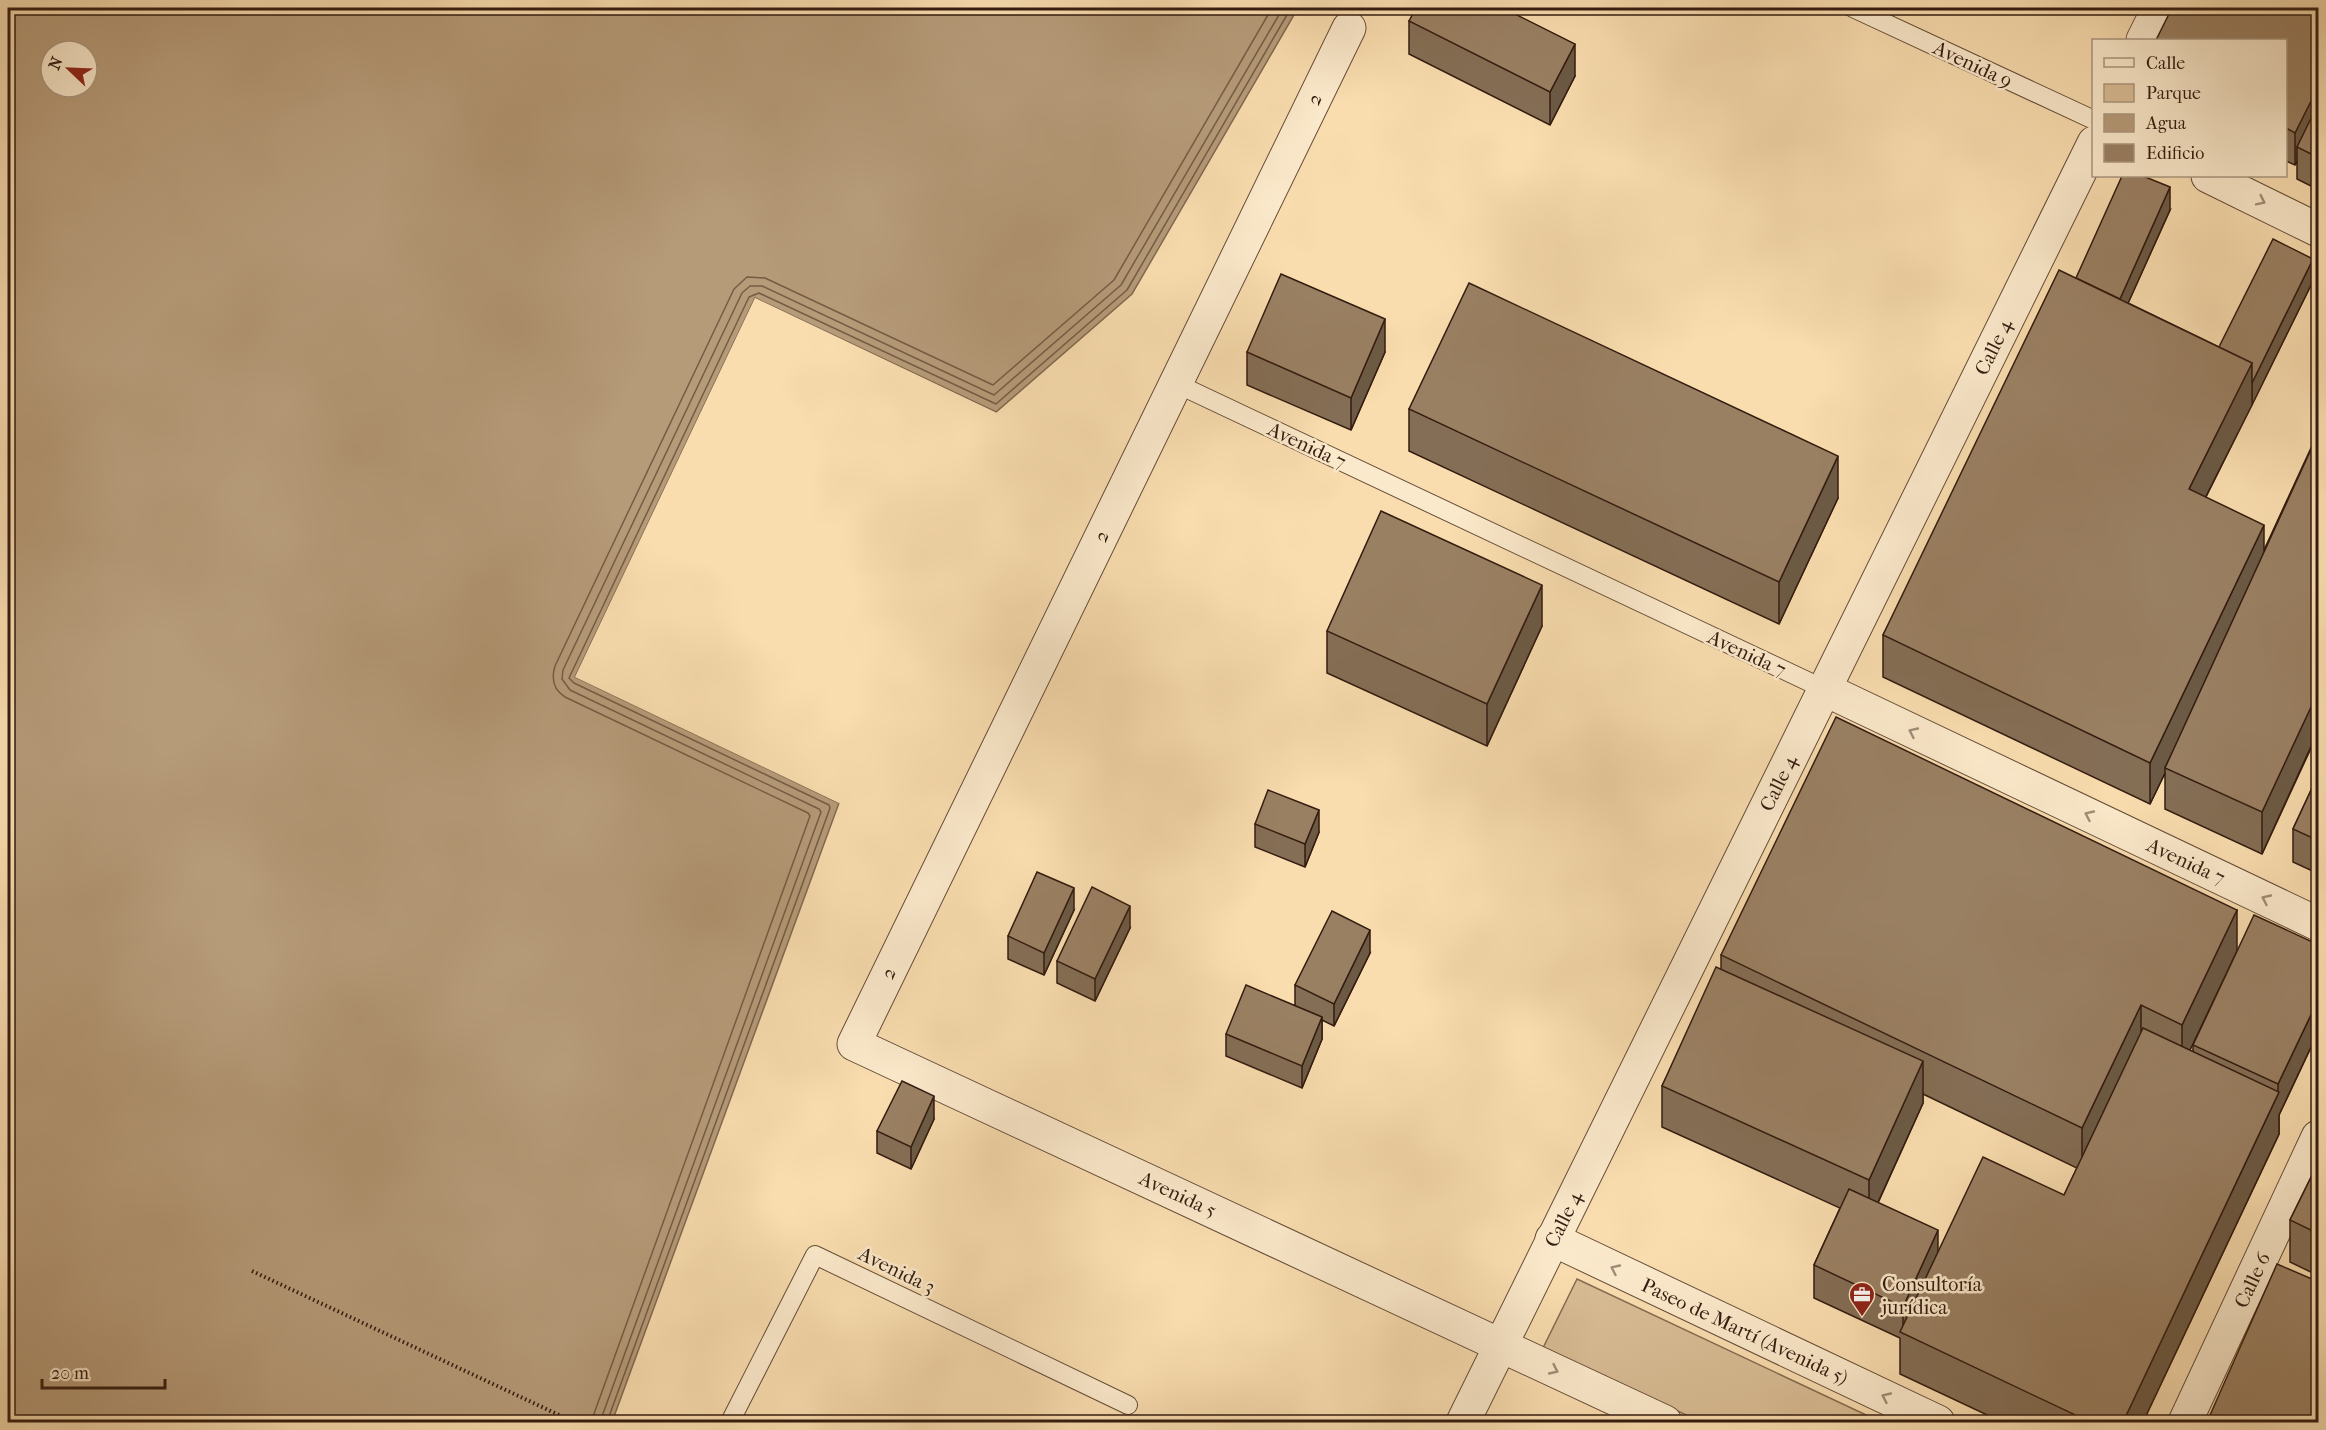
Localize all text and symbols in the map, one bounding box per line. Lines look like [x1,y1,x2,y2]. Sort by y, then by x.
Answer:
street label: Avenida 9 [1929,36,2016,93]
north arrow [39,39,99,99]
legend [2092,39,2287,177]
text: N [45,53,67,73]
text: Calle [2146,53,2185,74]
text: Parque [2146,83,2201,104]
street label: 2 [1302,90,1327,109]
text: Agua [2145,113,2187,134]
text: Edificio [2146,143,2204,164]
one-way arrow [2254,194,2265,206]
street label: Calle 4 [1970,314,2017,379]
street label: Avenida 7 [1263,417,1350,474]
street label: 2 [1089,527,1114,546]
street label: Avenida 7 [1703,625,1790,682]
one-way arrow [1909,727,1920,739]
street label: Calle 4 [1755,750,1802,815]
one-way arrow [2085,811,2096,823]
street label: Avenida 7 [2142,833,2229,890]
one-way arrow [2261,894,2272,906]
street label: 2 [876,964,901,983]
street label: Avenida 5 [1135,1166,1220,1222]
street label: Calle 4 [1540,1186,1587,1251]
street label: Avenida 3 [854,1242,939,1299]
street label: Calle 6 [2230,1249,2275,1312]
one-way arrow [1610,1264,1621,1276]
street label: Paseo de Martí (Avenida 5) [1638,1273,1852,1389]
place label: Consultoría jurídica [1880,1273,1983,1319]
office icon: Consultoría jurídica [1847,1280,1877,1318]
scale bar [42,1352,165,1390]
one-way arrow [1548,1362,1559,1374]
text: 20 m [51,1363,89,1384]
one-way arrow [1881,1393,1892,1405]

